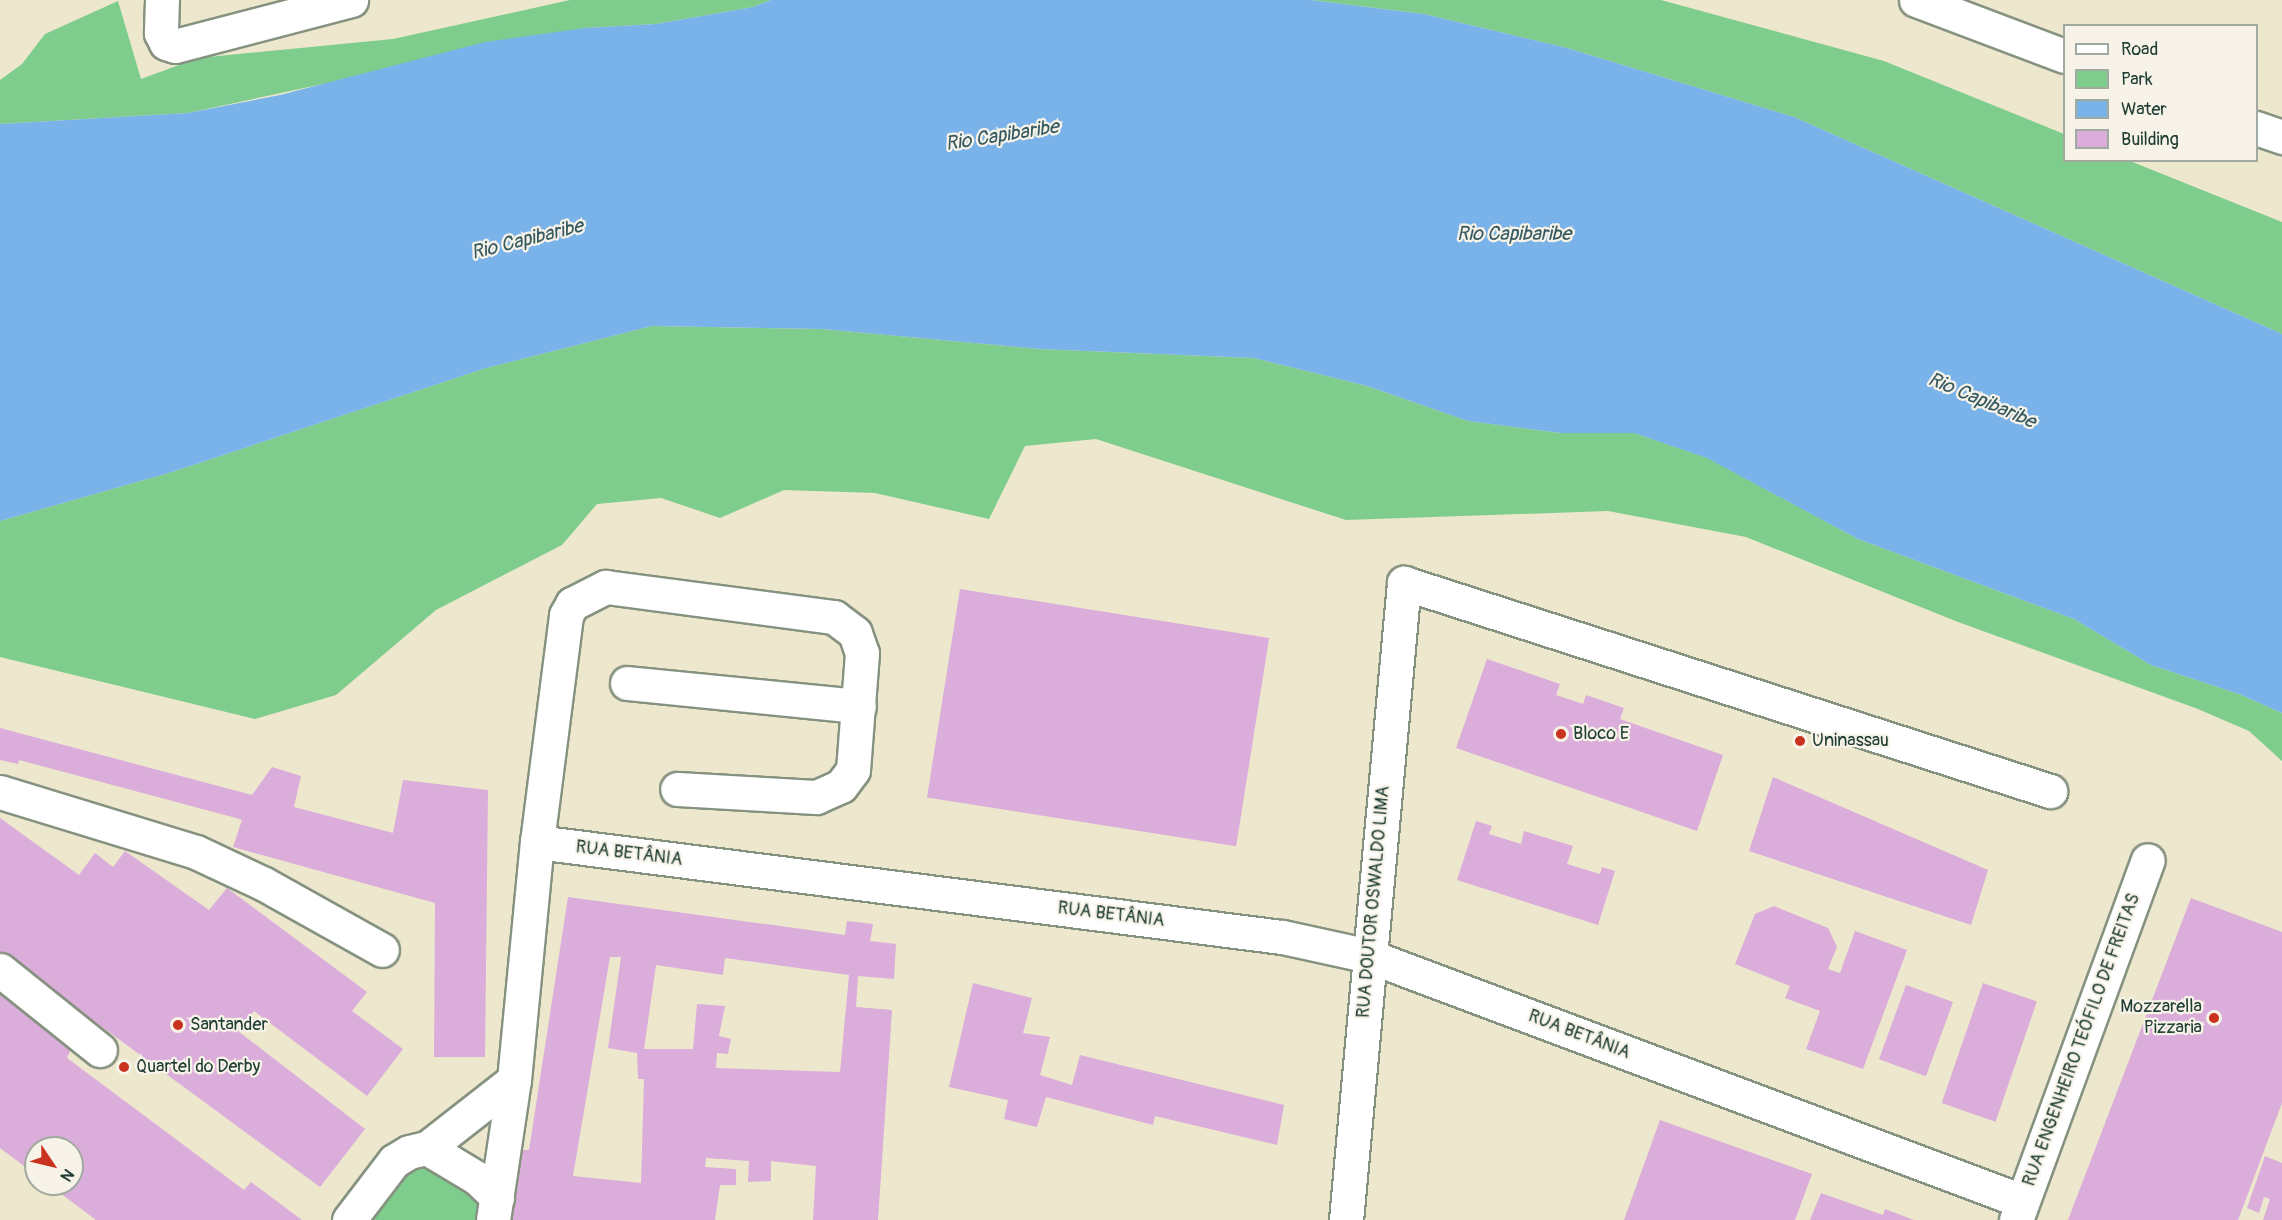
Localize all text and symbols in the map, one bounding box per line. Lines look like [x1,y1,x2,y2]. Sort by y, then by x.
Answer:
legend [2063,24,2258,162]
text: Road [2121,38,2158,61]
text: Park [2121,68,2153,91]
text: Water [2121,98,2167,121]
water label: Rio Capibaribe [944,114,1060,156]
text: Building [2121,128,2179,151]
water label: Rio Capibaribe [469,214,585,264]
water label: Rio Capibaribe [1457,221,1571,245]
water label: Rio Capibaribe [1925,367,2039,433]
place label: Bloco E [1573,723,1629,745]
marker: Bloco E [1554,727,1568,741]
place label: Uninassau [1812,730,1889,752]
marker: Uninassau [1793,734,1807,748]
street label: RUA DOUTOR OSWALDO LIMA [1353,785,1395,1019]
street label: RUA BETÂNIA [574,837,684,871]
street label: RUA ENGENHEIRO TEÓFILO DE FREITAS [2019,891,2145,1189]
street label: RUA BETÂNIA [1056,898,1166,932]
place label: Mozzarella Pizzaria [2120,997,2202,1040]
street label: RUA BETÂNIA [1525,1006,1633,1064]
marker: Mozzarella Pizzaria [2207,1011,2221,1025]
place label: Santander [190,1014,268,1036]
marker: Santander [171,1018,185,1032]
place label: Quartel do Derby [136,1056,260,1078]
marker: Quartel do Derby [117,1060,131,1074]
north arrow [24,1136,84,1196]
text: N [56,1165,78,1185]

